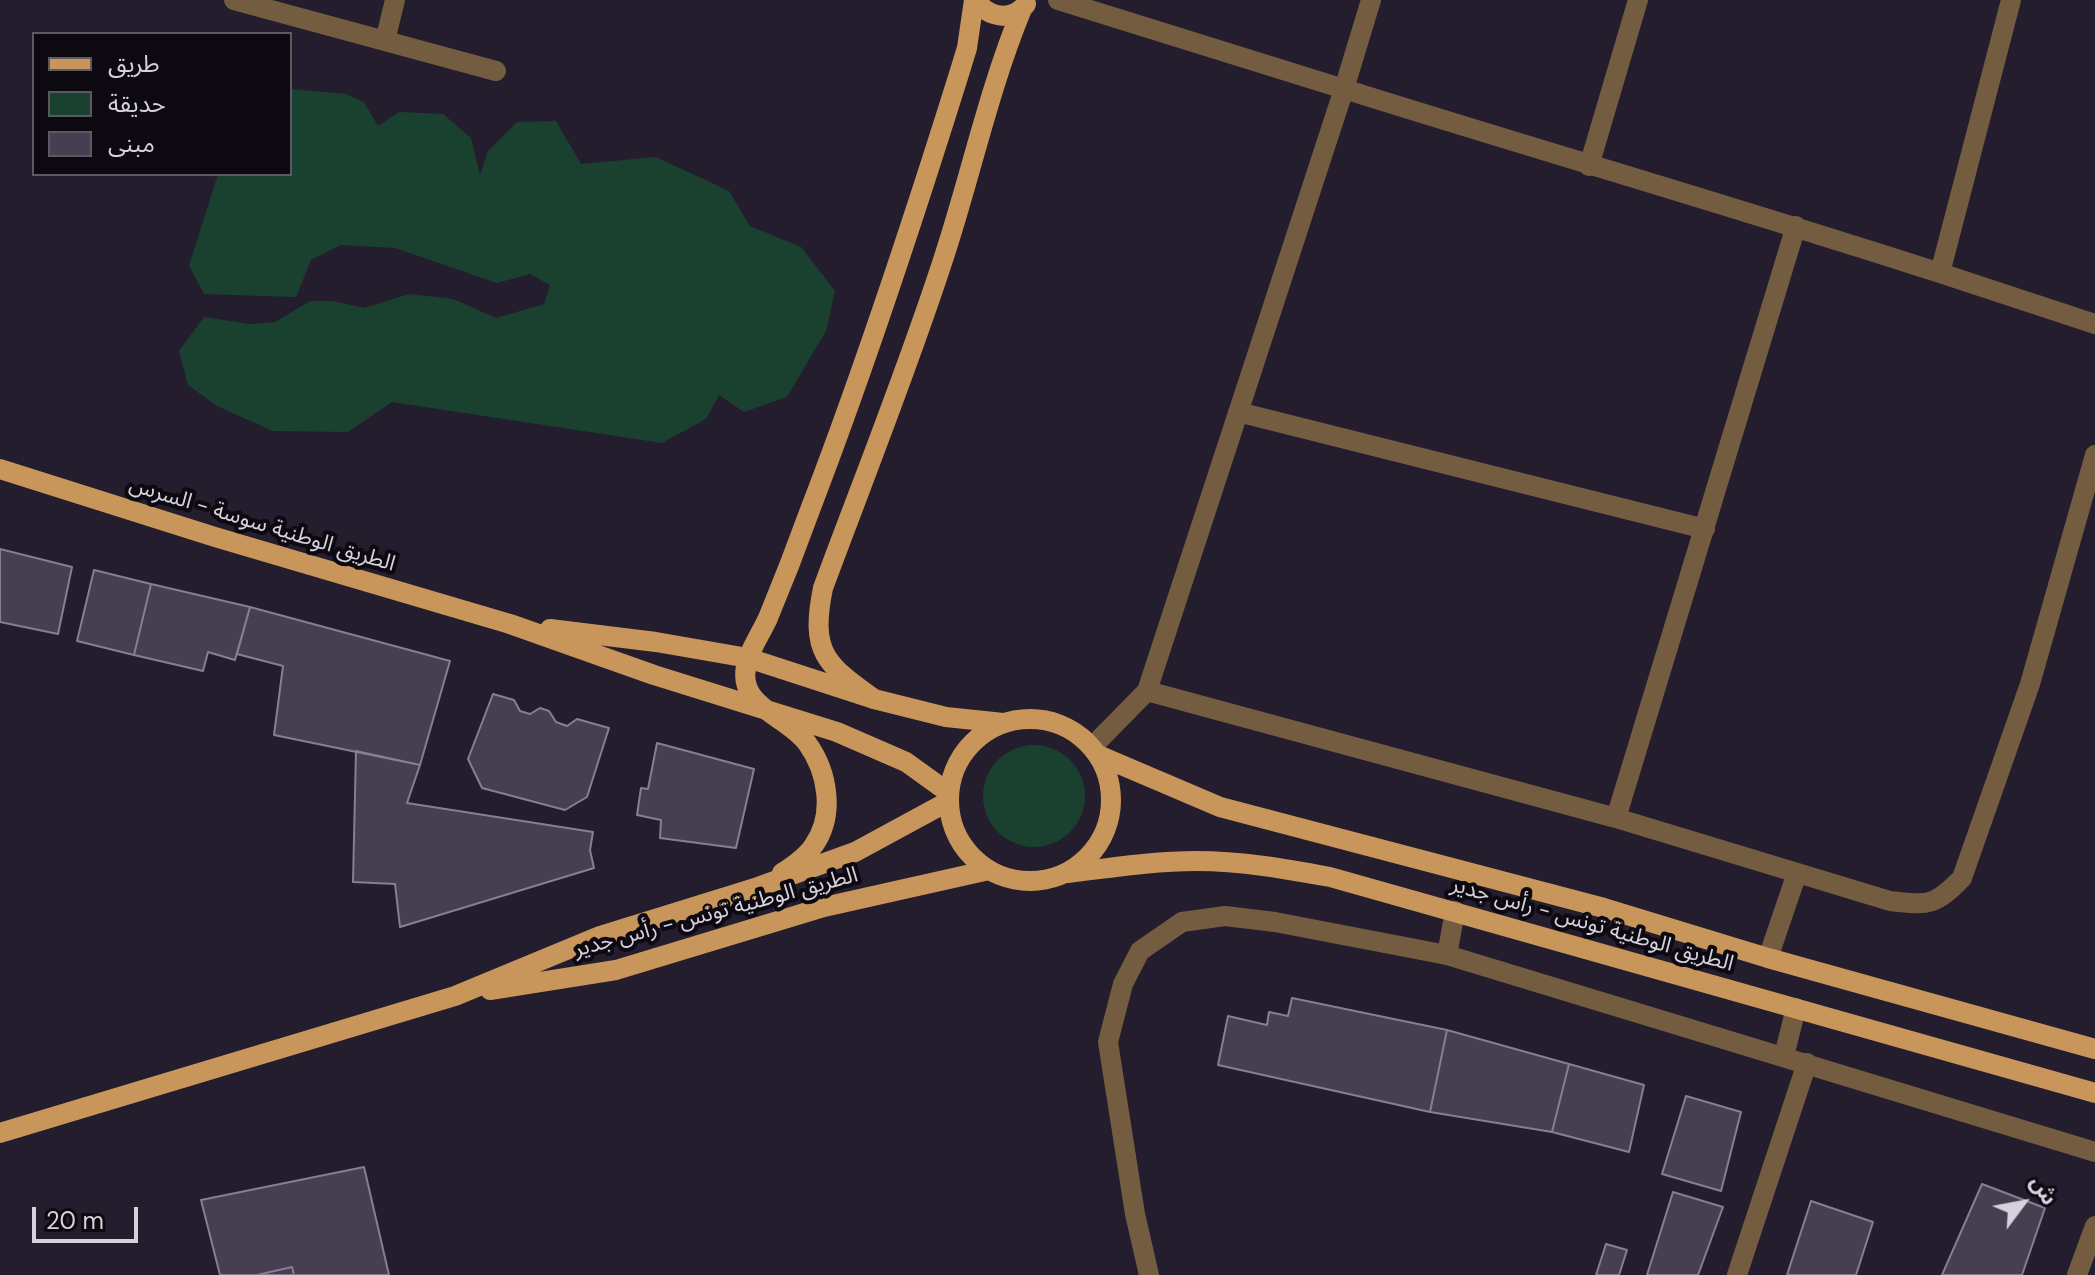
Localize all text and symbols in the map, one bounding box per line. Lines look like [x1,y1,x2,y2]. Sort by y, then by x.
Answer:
legend [32,32,292,176]
text: طريق [108,48,160,79]
text: حديقة [108,88,166,119]
text: مبنى [108,128,155,159]
street label: الطريق الوطنية سوسة - السرس [126,472,398,578]
street label: الطريق الوطنية تونس - رأس جدير [571,862,861,964]
street label: الطريق الوطنية تونس - رأس جدير [1448,872,1736,978]
north arrow [1983,1163,2063,1243]
text: ش [2023,1170,2064,1210]
scale bar [36,1191,142,1241]
text: 20 m [46,1205,104,1236]

